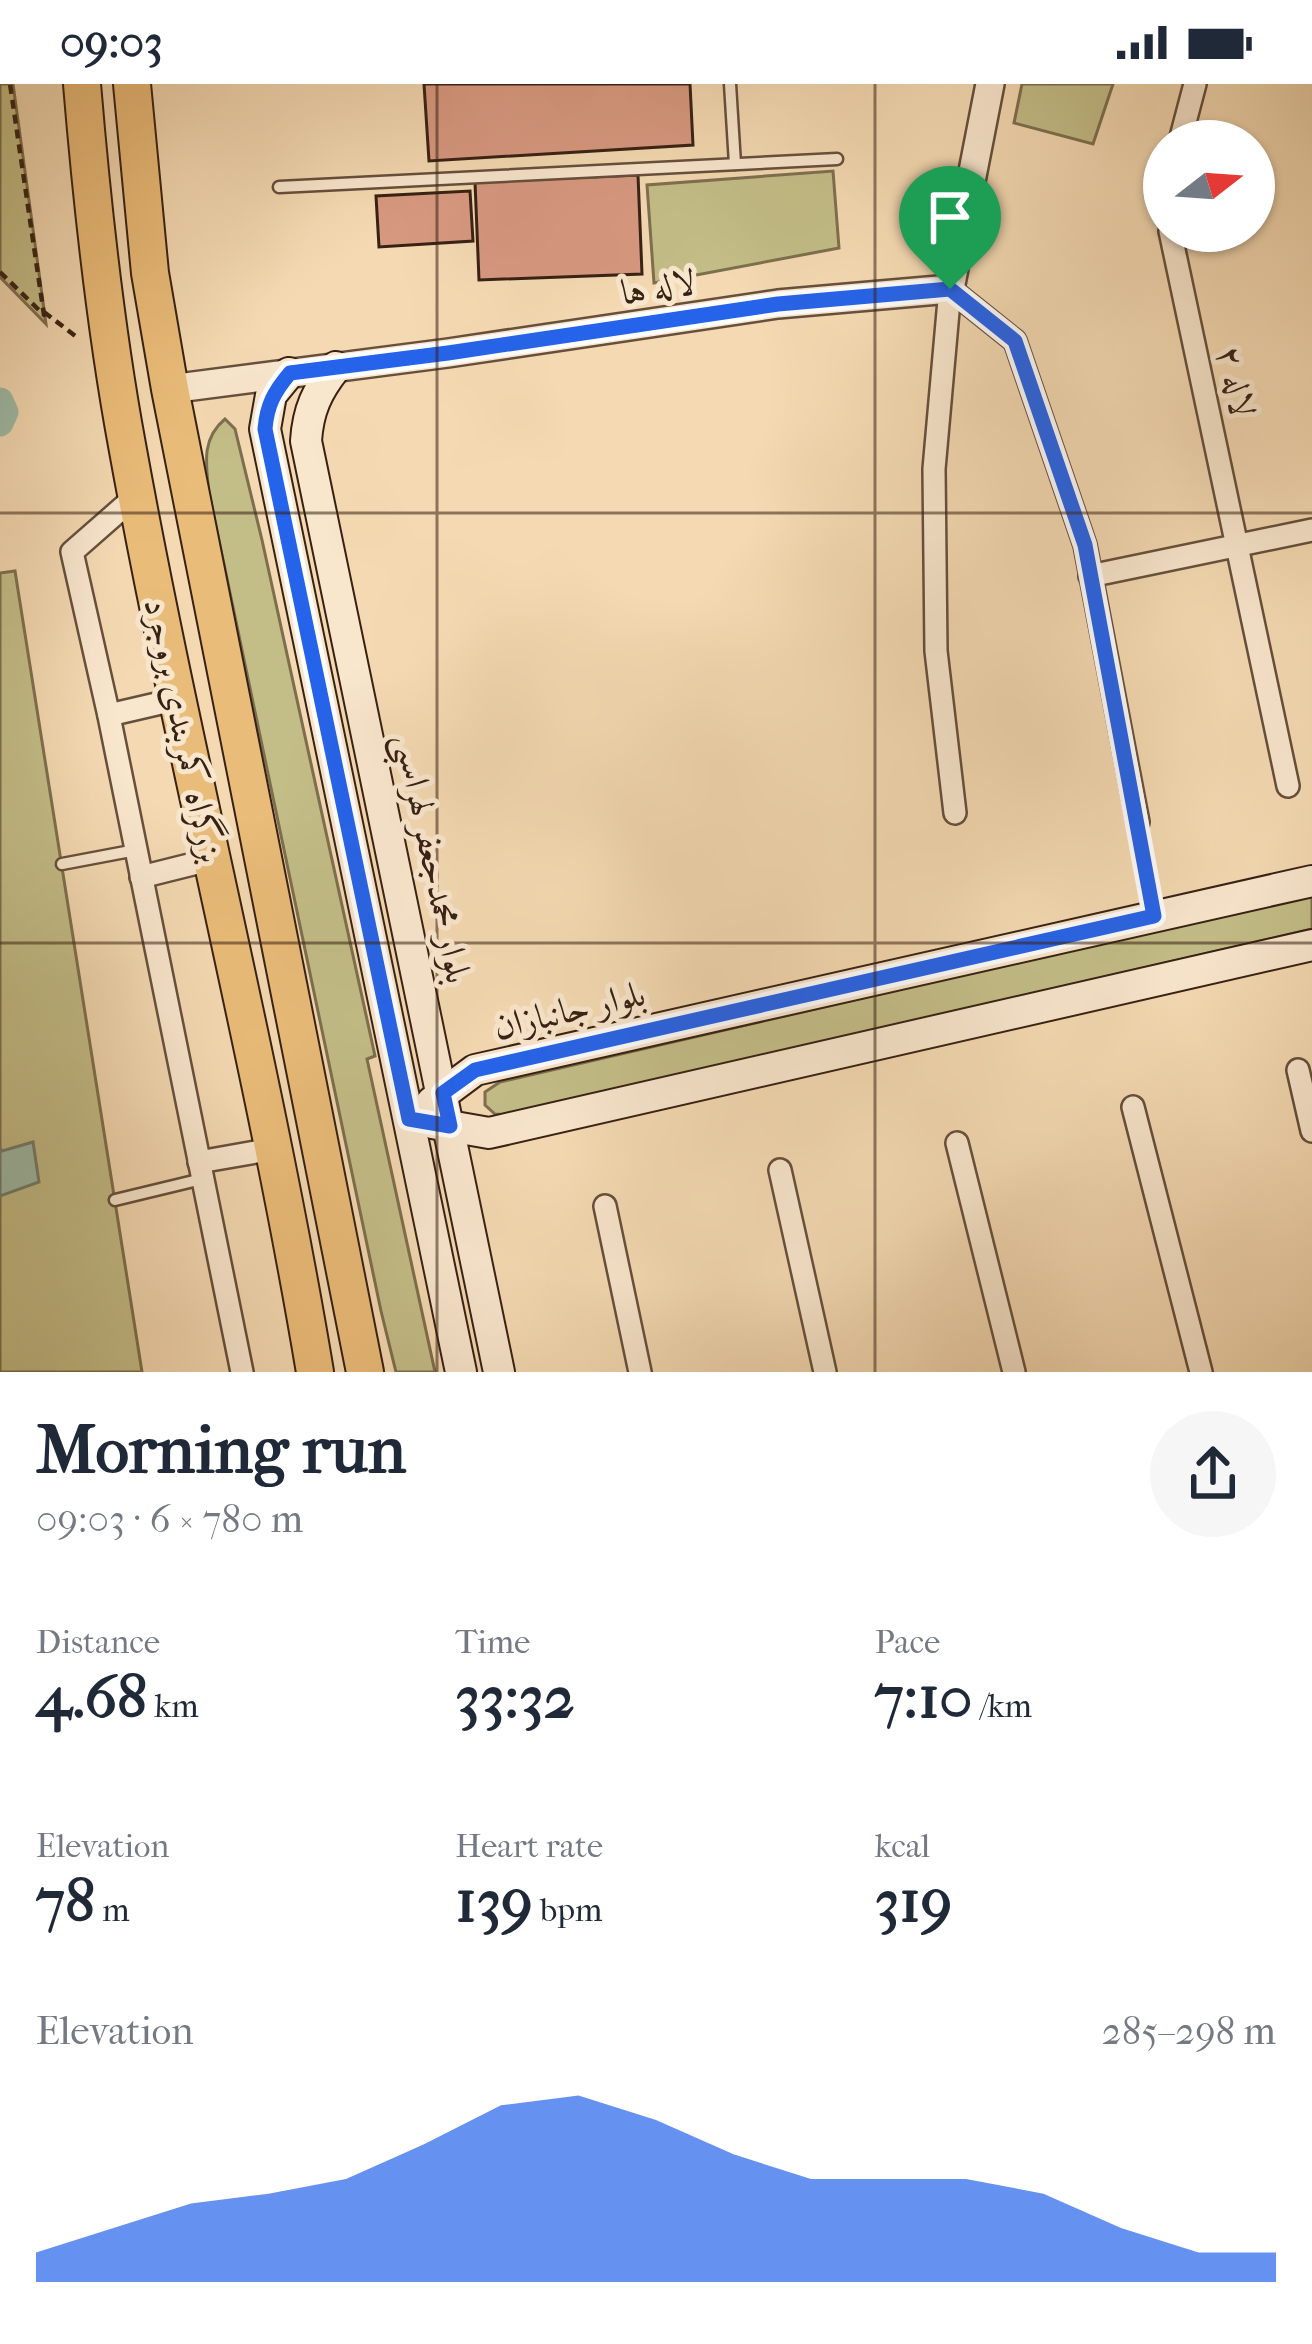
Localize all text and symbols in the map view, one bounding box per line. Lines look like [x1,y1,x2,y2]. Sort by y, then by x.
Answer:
text: 09:03 [60,16,163,69]
north arrow [1143,120,1275,252]
map controls [1143,120,1275,252]
pin [899,166,1001,289]
icon: arrive [917,184,983,250]
street label: لاله ها [618,260,698,314]
street label: لاله ۲ [1208,342,1264,421]
street label: بزرگراه کمربندی بروجرد [134,594,234,867]
street label: بلوار محمدجعفر لهراسبی [378,729,480,989]
street label: بلوار جانبازان [489,972,649,1048]
button: share [1150,1411,1276,1537]
text: Morning run [36,1412,406,1489]
text: 09:03 · 6 × 780 m [36,1496,303,1542]
text: Distance [36,1623,160,1662]
text: Time [455,1623,530,1662]
text: Pace [875,1623,940,1662]
text: 4.68 [36,1662,147,1733]
text: 33:32 [455,1662,575,1733]
text: 7:10 [875,1662,972,1733]
text: km [147,1687,199,1726]
text: /km [972,1687,1032,1726]
text: Elevation [36,1827,169,1866]
text: Heart rate [455,1827,603,1866]
text: kcal [875,1827,930,1866]
text: 78 [36,1866,95,1937]
text: 139 [455,1866,533,1937]
text: 319 [875,1866,952,1937]
text: m [95,1891,130,1930]
text: bpm [533,1891,602,1930]
text: Elevation [36,2008,194,2054]
text: 285–298 m [1102,2008,1276,2054]

